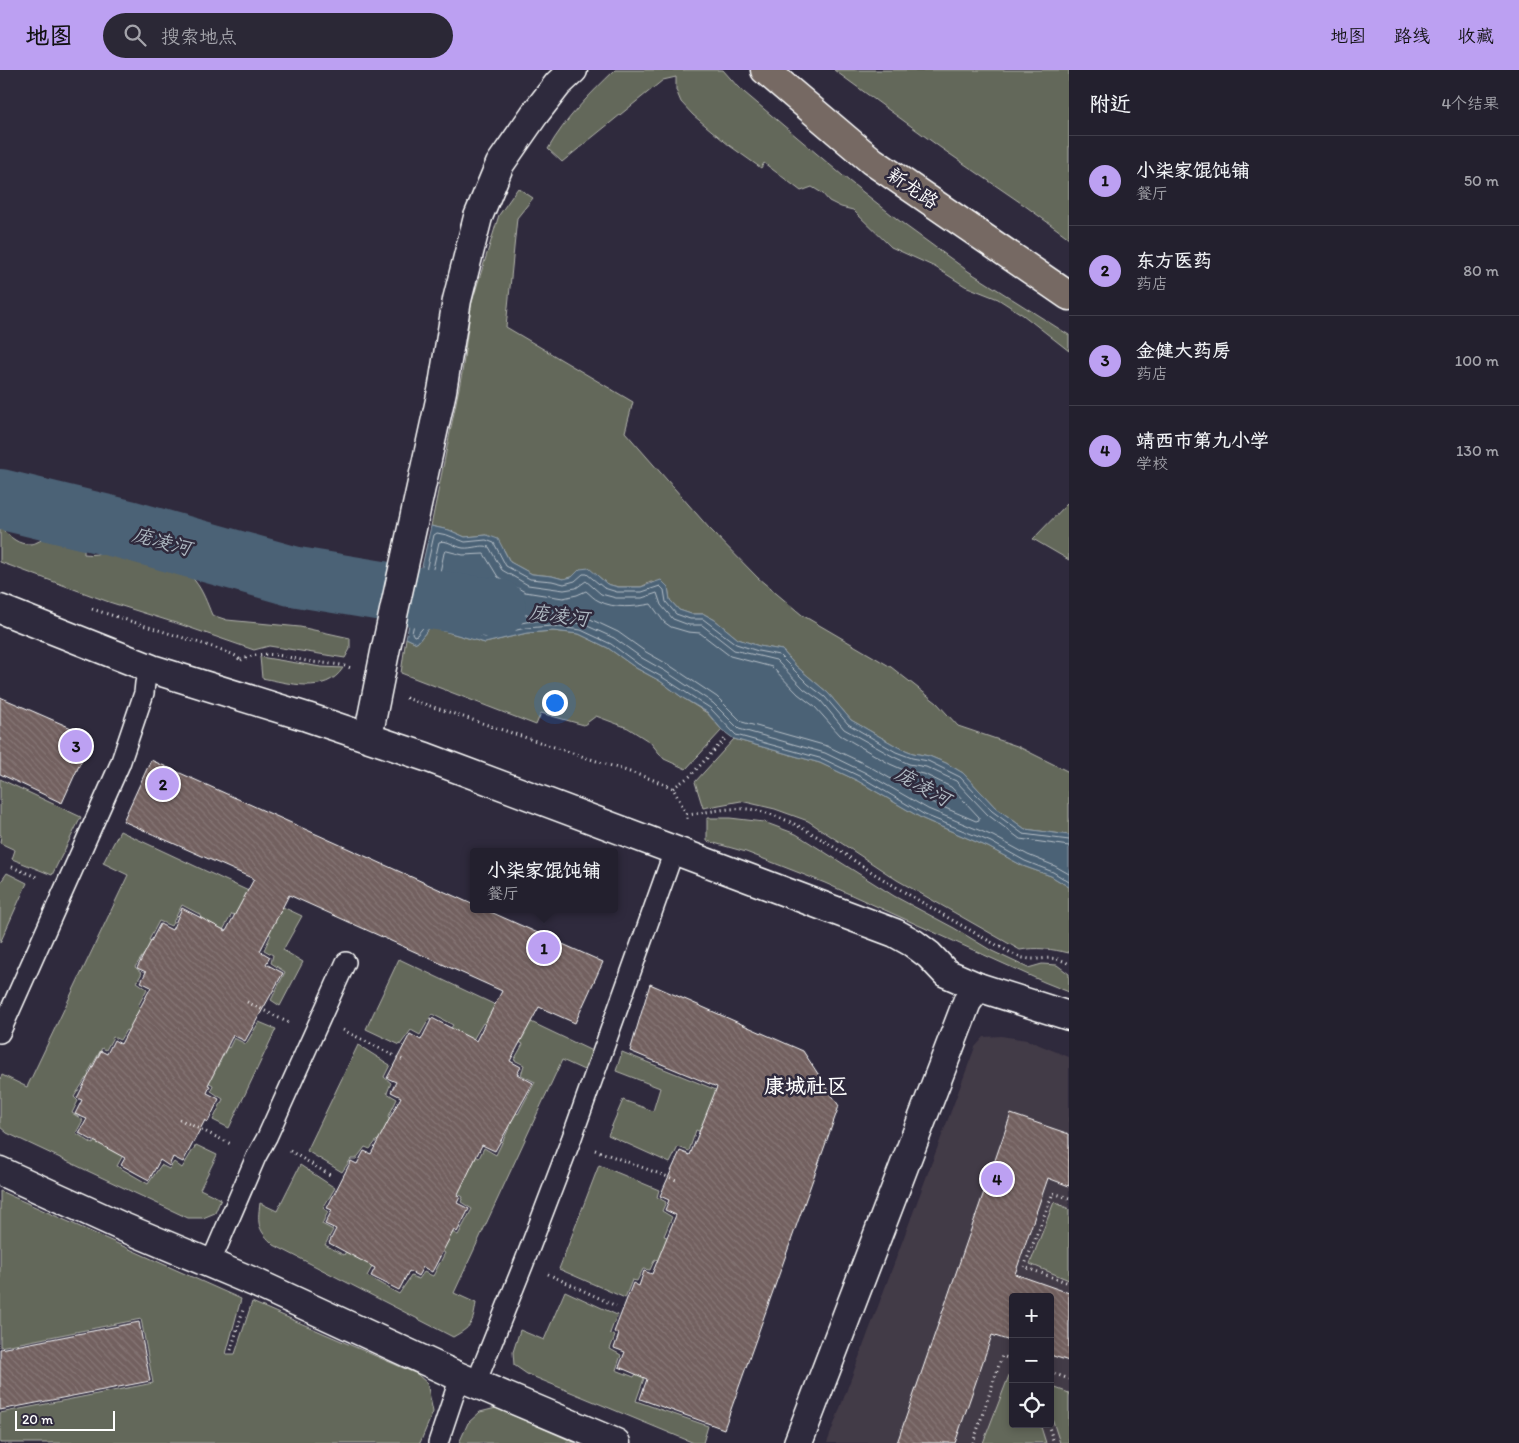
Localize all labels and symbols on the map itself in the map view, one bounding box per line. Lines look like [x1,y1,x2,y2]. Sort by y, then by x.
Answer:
street label: 新龙路 [883,163,943,213]
water label: 庞凌河 [130,522,197,561]
water label: 庞凌河 [528,599,593,631]
your location [542,690,568,716]
pin: 3 [60,727,92,765]
water label: 庞凌河 [891,761,958,812]
pin: 2 [147,765,179,803]
pin: 1 [528,929,560,967]
district label: 康城社区 [764,1073,848,1098]
pin: 4 [981,1160,1013,1198]
scale bar [15,1408,115,1431]

